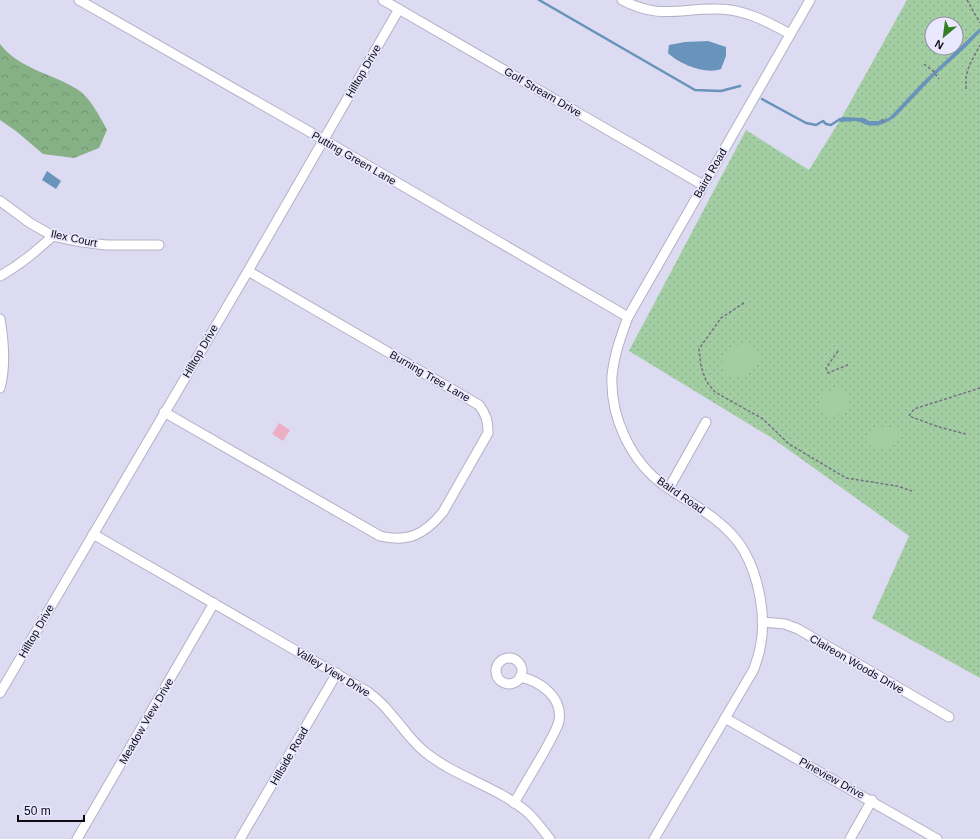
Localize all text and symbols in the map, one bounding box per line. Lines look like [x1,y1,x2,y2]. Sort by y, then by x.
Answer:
north arrow [924,16,964,56]
text: N [933,38,946,52]
street label: Hilltop Drive [343,42,383,100]
street label: Golf Stream Drive [502,65,584,119]
street label: Putting Green Lane [310,129,398,187]
street label: Baird Road [691,146,729,200]
street label: Ilex Court [50,227,98,249]
street label: Hilltop Drive [180,322,220,380]
street label: Burning Tree Lane [388,348,472,404]
street label: Baird Road [655,474,707,516]
street label: Hilltop Drive [16,602,56,660]
street label: Claireon Woods Drive [808,632,906,696]
street label: Valley View Drive [294,645,372,699]
street label: Meadow View Drive [117,676,175,766]
street label: Hillside Road [268,725,310,787]
street label: Pineview Drive [797,755,867,801]
scale bar [18,797,84,823]
text: 50 m [24,804,51,818]

